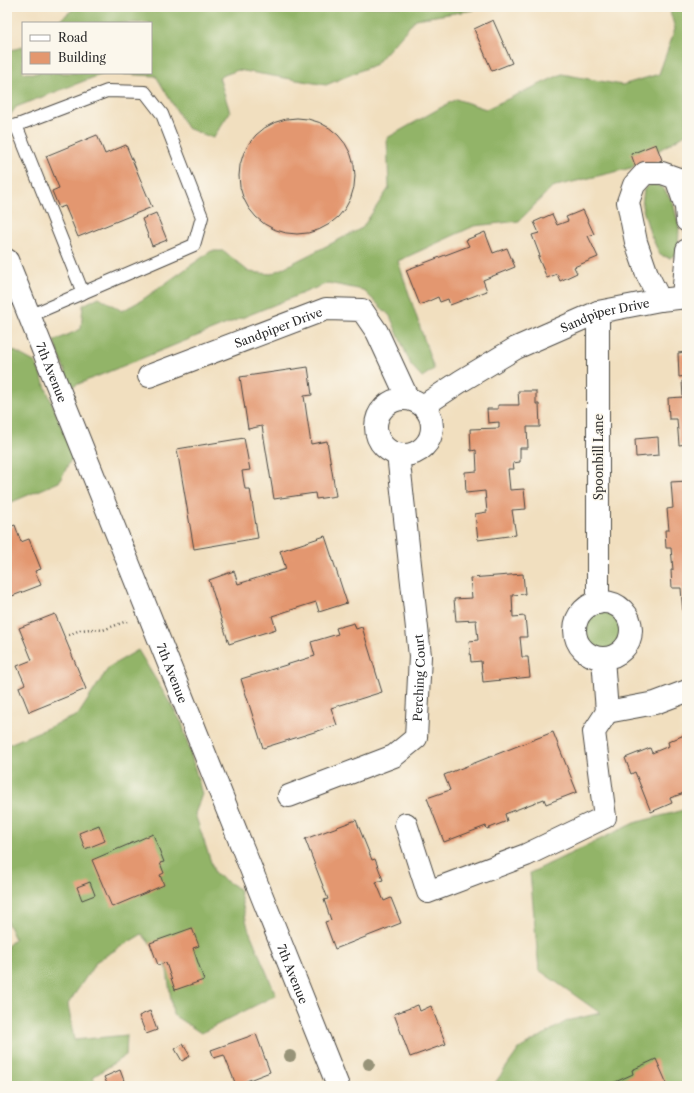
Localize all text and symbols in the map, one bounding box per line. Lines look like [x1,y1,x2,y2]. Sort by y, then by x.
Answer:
legend [22,22,152,74]
text: Road [58,30,88,45]
text: Building [58,50,106,65]
street label: Sandpiper Drive [558,295,651,335]
street label: Sandpiper Drive [232,304,324,351]
street label: 7th Avenue [33,340,71,405]
street label: Spoonbill Lane [591,414,606,500]
street label: Perching Court [409,633,428,722]
street label: 7th Avenue [154,641,191,705]
street label: 7th Avenue [274,942,312,1006]

